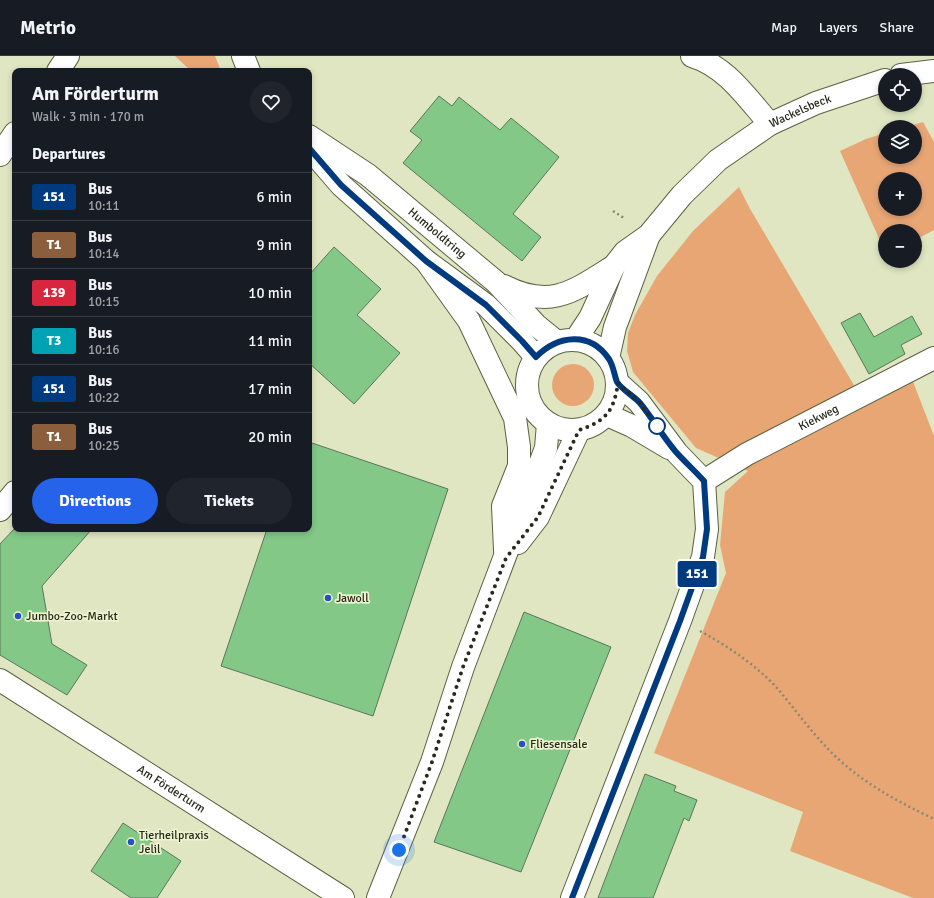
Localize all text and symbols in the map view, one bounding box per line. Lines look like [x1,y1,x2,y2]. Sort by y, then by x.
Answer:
text: Metrio [20,16,76,40]
text: Map [771,19,797,36]
text: Layers [819,19,858,36]
text: Share [880,19,914,36]
map controls [878,68,922,268]
button: locate [878,68,922,112]
button: heart [250,81,292,123]
text: Am Förderturm [32,82,159,106]
street label: Wackelsbeck [767,91,833,131]
text: Walk · 3 min · 170 m [32,109,144,125]
button: layers [878,120,922,164]
text: Departures [32,145,105,163]
button: + [878,172,922,216]
text: Bus [88,180,112,198]
text: 151 [43,188,65,205]
text: 6 min [256,188,292,206]
text: 10:11 [88,198,120,214]
street label: Humboldtring [405,204,470,262]
button: − [878,224,922,268]
text: Bus [88,228,112,246]
text: T1 [47,236,61,253]
text: 9 min [256,236,292,254]
text: 10:14 [88,246,120,262]
text: Bus [88,276,112,294]
text: 139 [43,284,65,301]
text: 10 min [248,284,292,302]
text: 10:15 [88,294,120,310]
text: Bus [88,324,112,342]
text: T3 [47,332,61,349]
text: 11 min [248,332,292,350]
text: 10:16 [88,342,120,358]
text: Bus [88,372,112,390]
text: 151 [43,380,65,397]
text: 17 min [248,380,292,398]
text: 10:22 [88,390,120,406]
street label: Kiekweg [796,401,841,434]
unlabelled marker [648,417,666,435]
text: Bus [88,420,112,438]
text: T1 [47,428,61,445]
text: 20 min [248,428,292,446]
text: 10:25 [88,438,120,454]
button: Directions [32,478,158,524]
button: Tickets [166,478,292,524]
line badge: 151 [674,561,720,587]
text: 151 [686,565,708,582]
place label: Jawoll [336,591,369,606]
marker: Jawoll [323,593,333,603]
place label: Jumbo-Zoo-Markt [26,609,118,624]
marker: Jumbo-Zoo-Markt [13,611,23,621]
place label: Fliesensale [530,737,588,752]
marker: Fliesensale [517,739,527,749]
street label: Am Förderturm [134,762,208,816]
place label: Tierheilpraxis Jelil [139,828,209,857]
marker: Tierheilpraxis Jelil [126,837,136,847]
your location [389,840,409,860]

